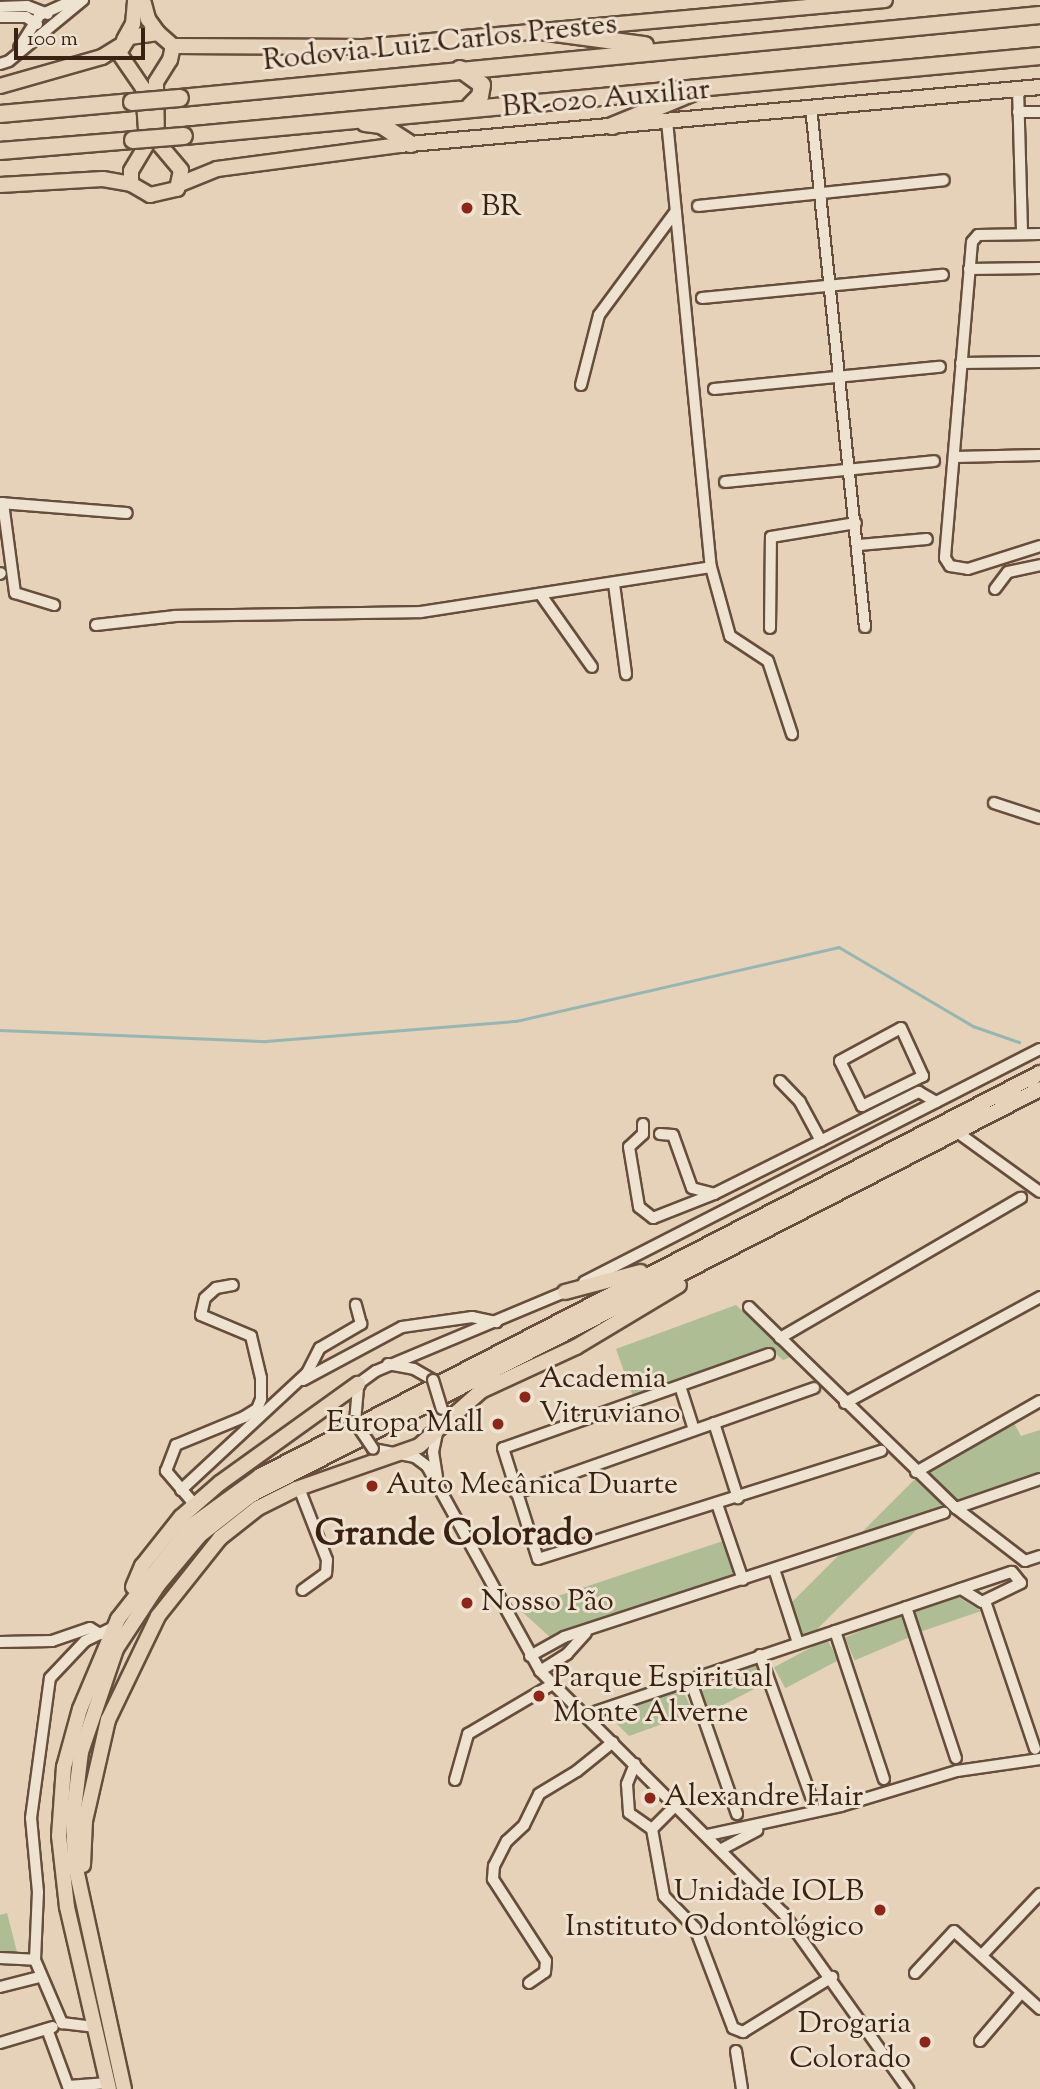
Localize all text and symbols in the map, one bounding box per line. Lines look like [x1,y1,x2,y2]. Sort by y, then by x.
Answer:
street label: Rodovia Luiz Carlos Prestes [261,8,619,80]
scale bar [18,14,149,58]
text: 100 m [27,25,78,55]
street label: BR-020 Auxiliar [500,73,712,127]
place label: BR [481,190,521,226]
marker: BR [459,200,475,216]
place label: Academia Vitruviano [539,1362,680,1432]
marker: Academia Vitruviano [517,1389,533,1405]
place label: Europa Mall [326,1406,484,1442]
marker: Europa Mall [490,1416,506,1432]
place label: Auto Mecânica Duarte [386,1468,678,1504]
marker: Auto Mecânica Duarte [364,1478,380,1494]
district label: Grande Colorado [315,1513,593,1557]
place label: Nosso Pão [481,1585,614,1621]
marker: Nosso Pão [459,1595,475,1611]
place label: Parque Espiritual Monte Alverne [553,1661,773,1732]
marker: Parque Espiritual Monte Alverne [531,1688,547,1704]
place label: Alexandre Hair [664,1780,863,1816]
marker: Alexandre Hair [642,1790,658,1806]
place label: Unidade IOLB Instituto Odontológico [565,1875,864,1946]
marker: Unidade IOLB Instituto Odontológico [870,1900,890,1920]
place label: Drogaria Colorado [789,2007,911,2078]
marker: Drogaria Colorado [917,2034,933,2050]

